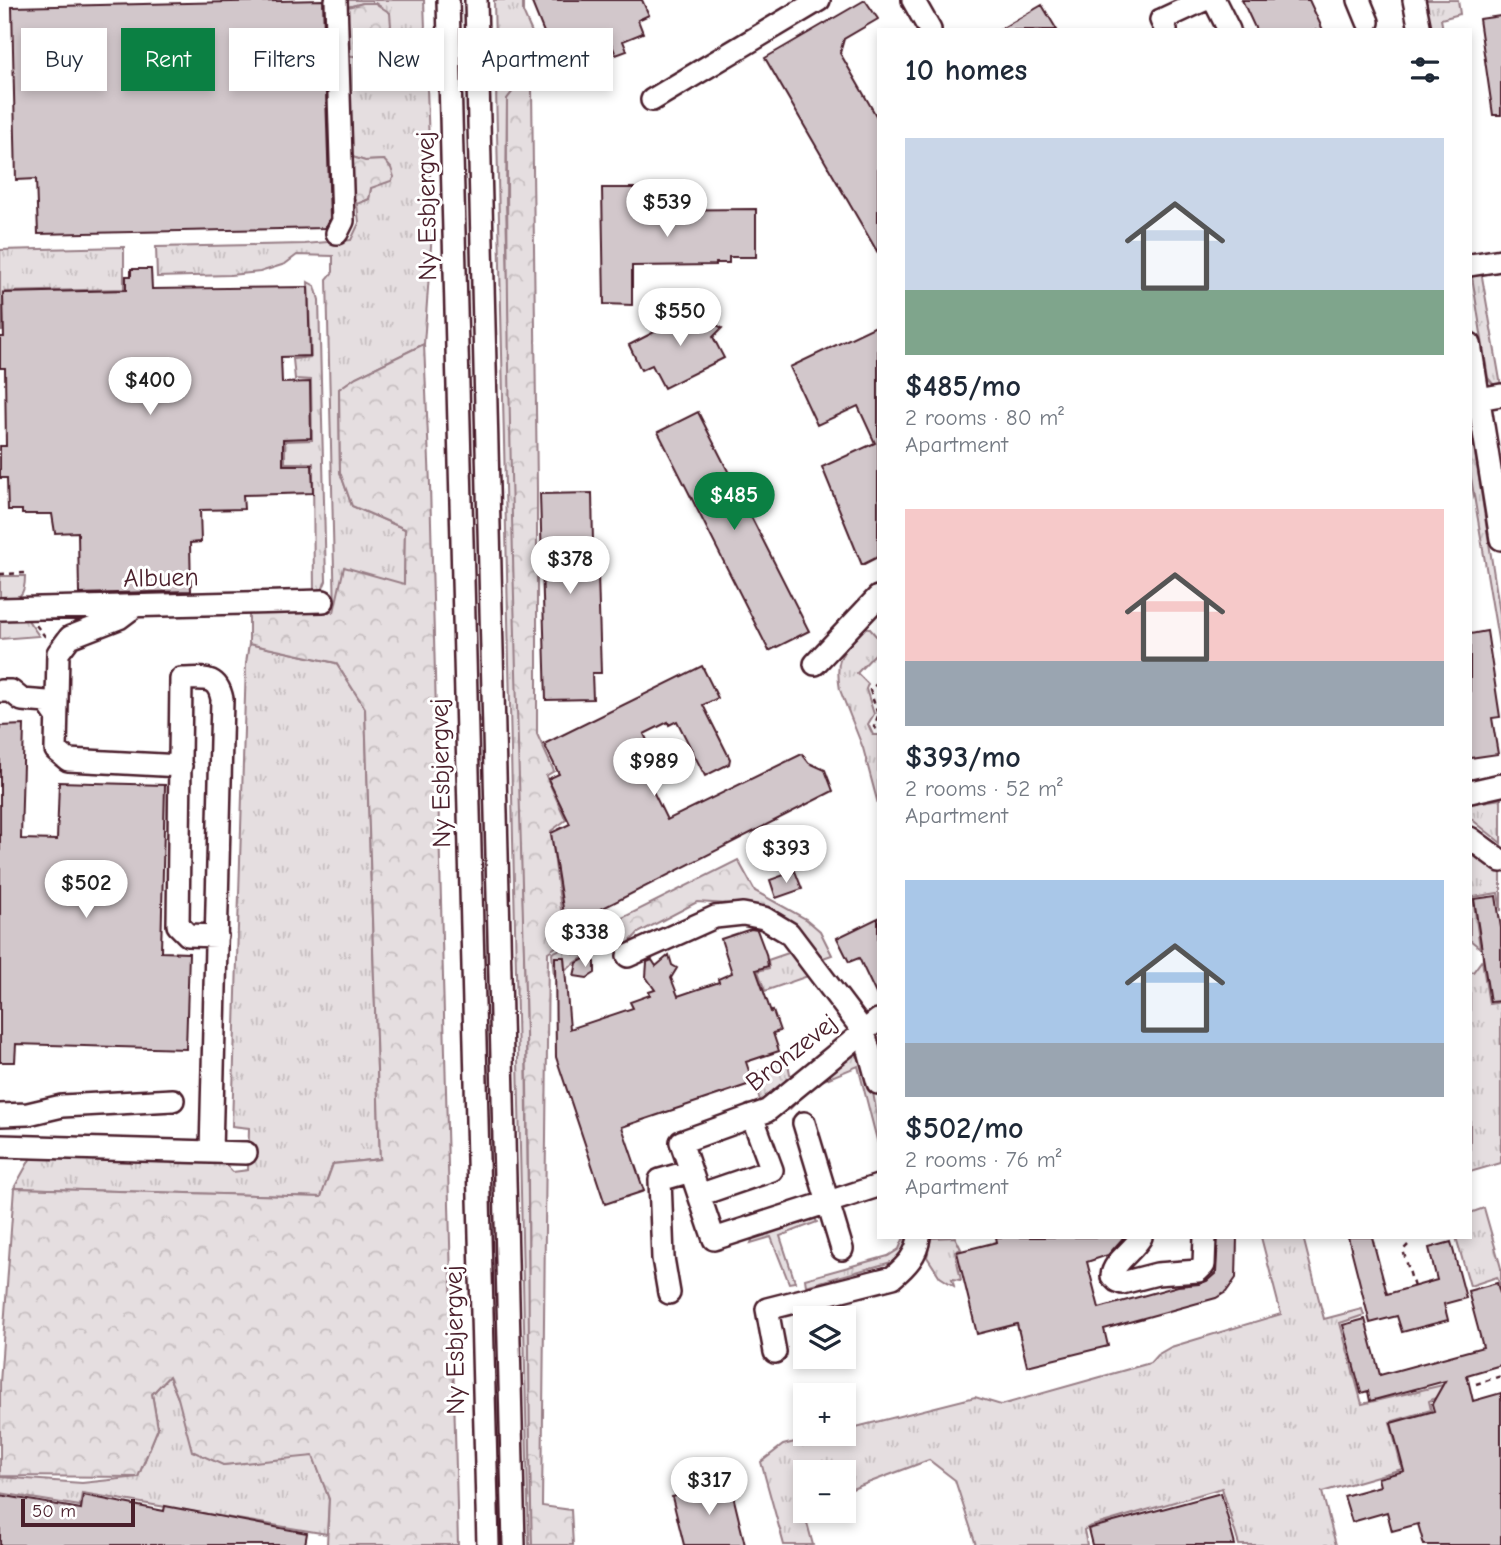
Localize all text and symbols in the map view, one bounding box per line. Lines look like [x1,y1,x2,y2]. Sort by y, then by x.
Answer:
chip: Buy [21,28,107,91]
chip: Rent [121,28,215,91]
chip: Filters [229,28,339,91]
chip: New [353,28,444,91]
chip: Apartment [458,28,613,91]
icon: filters [1406,51,1444,89]
text: 10 homes [905,53,1027,88]
street label: Ny Esbjergvej [411,131,443,281]
pin: $539 [626,180,708,239]
icon: home [1112,183,1238,309]
text: $539 [642,188,692,215]
pin: $550 [639,288,721,348]
text: $550 [654,297,706,324]
pin: $400 [109,358,191,417]
text: $400 [125,366,175,393]
text: $485/mo [905,369,1021,404]
text: 2 rooms · 80 m² [905,404,1064,431]
text: Apartment [905,431,1008,458]
pin: $485 [693,472,775,532]
text: $485 [710,481,758,508]
pin: $378 [529,536,611,596]
text: $378 [547,545,593,572]
icon: home [1112,554,1238,680]
street label: Albuen [123,562,199,594]
street label: Ny Esbjergvej [425,698,457,848]
pin: $989 [613,738,695,798]
text: $393/mo [905,740,1021,775]
text: $989 [629,747,679,774]
text: 2 rooms · 52 m² [905,775,1063,802]
text: Apartment [905,802,1008,829]
pin: $393 [745,826,827,885]
text: $393 [762,834,810,861]
pin: $502 [45,860,127,920]
text: $502 [61,869,111,896]
pin: $338 [544,909,626,969]
text: $338 [561,918,609,945]
icon: home [1112,925,1238,1051]
street label: Bronzevej [740,1008,843,1098]
text: $502/mo [905,1111,1024,1146]
text: 2 rooms · 76 m² [905,1146,1061,1173]
text: Apartment [905,1173,1008,1200]
street label: Ny Esbjergvej [439,1265,471,1415]
map controls [793,1306,856,1523]
button: layers [793,1306,856,1369]
button: + [793,1383,856,1446]
pin: $317 [668,1458,750,1517]
button: − [793,1460,856,1523]
text: $317 [687,1466,731,1493]
scale bar [21,1496,135,1528]
text: 50 m [32,1500,76,1522]

